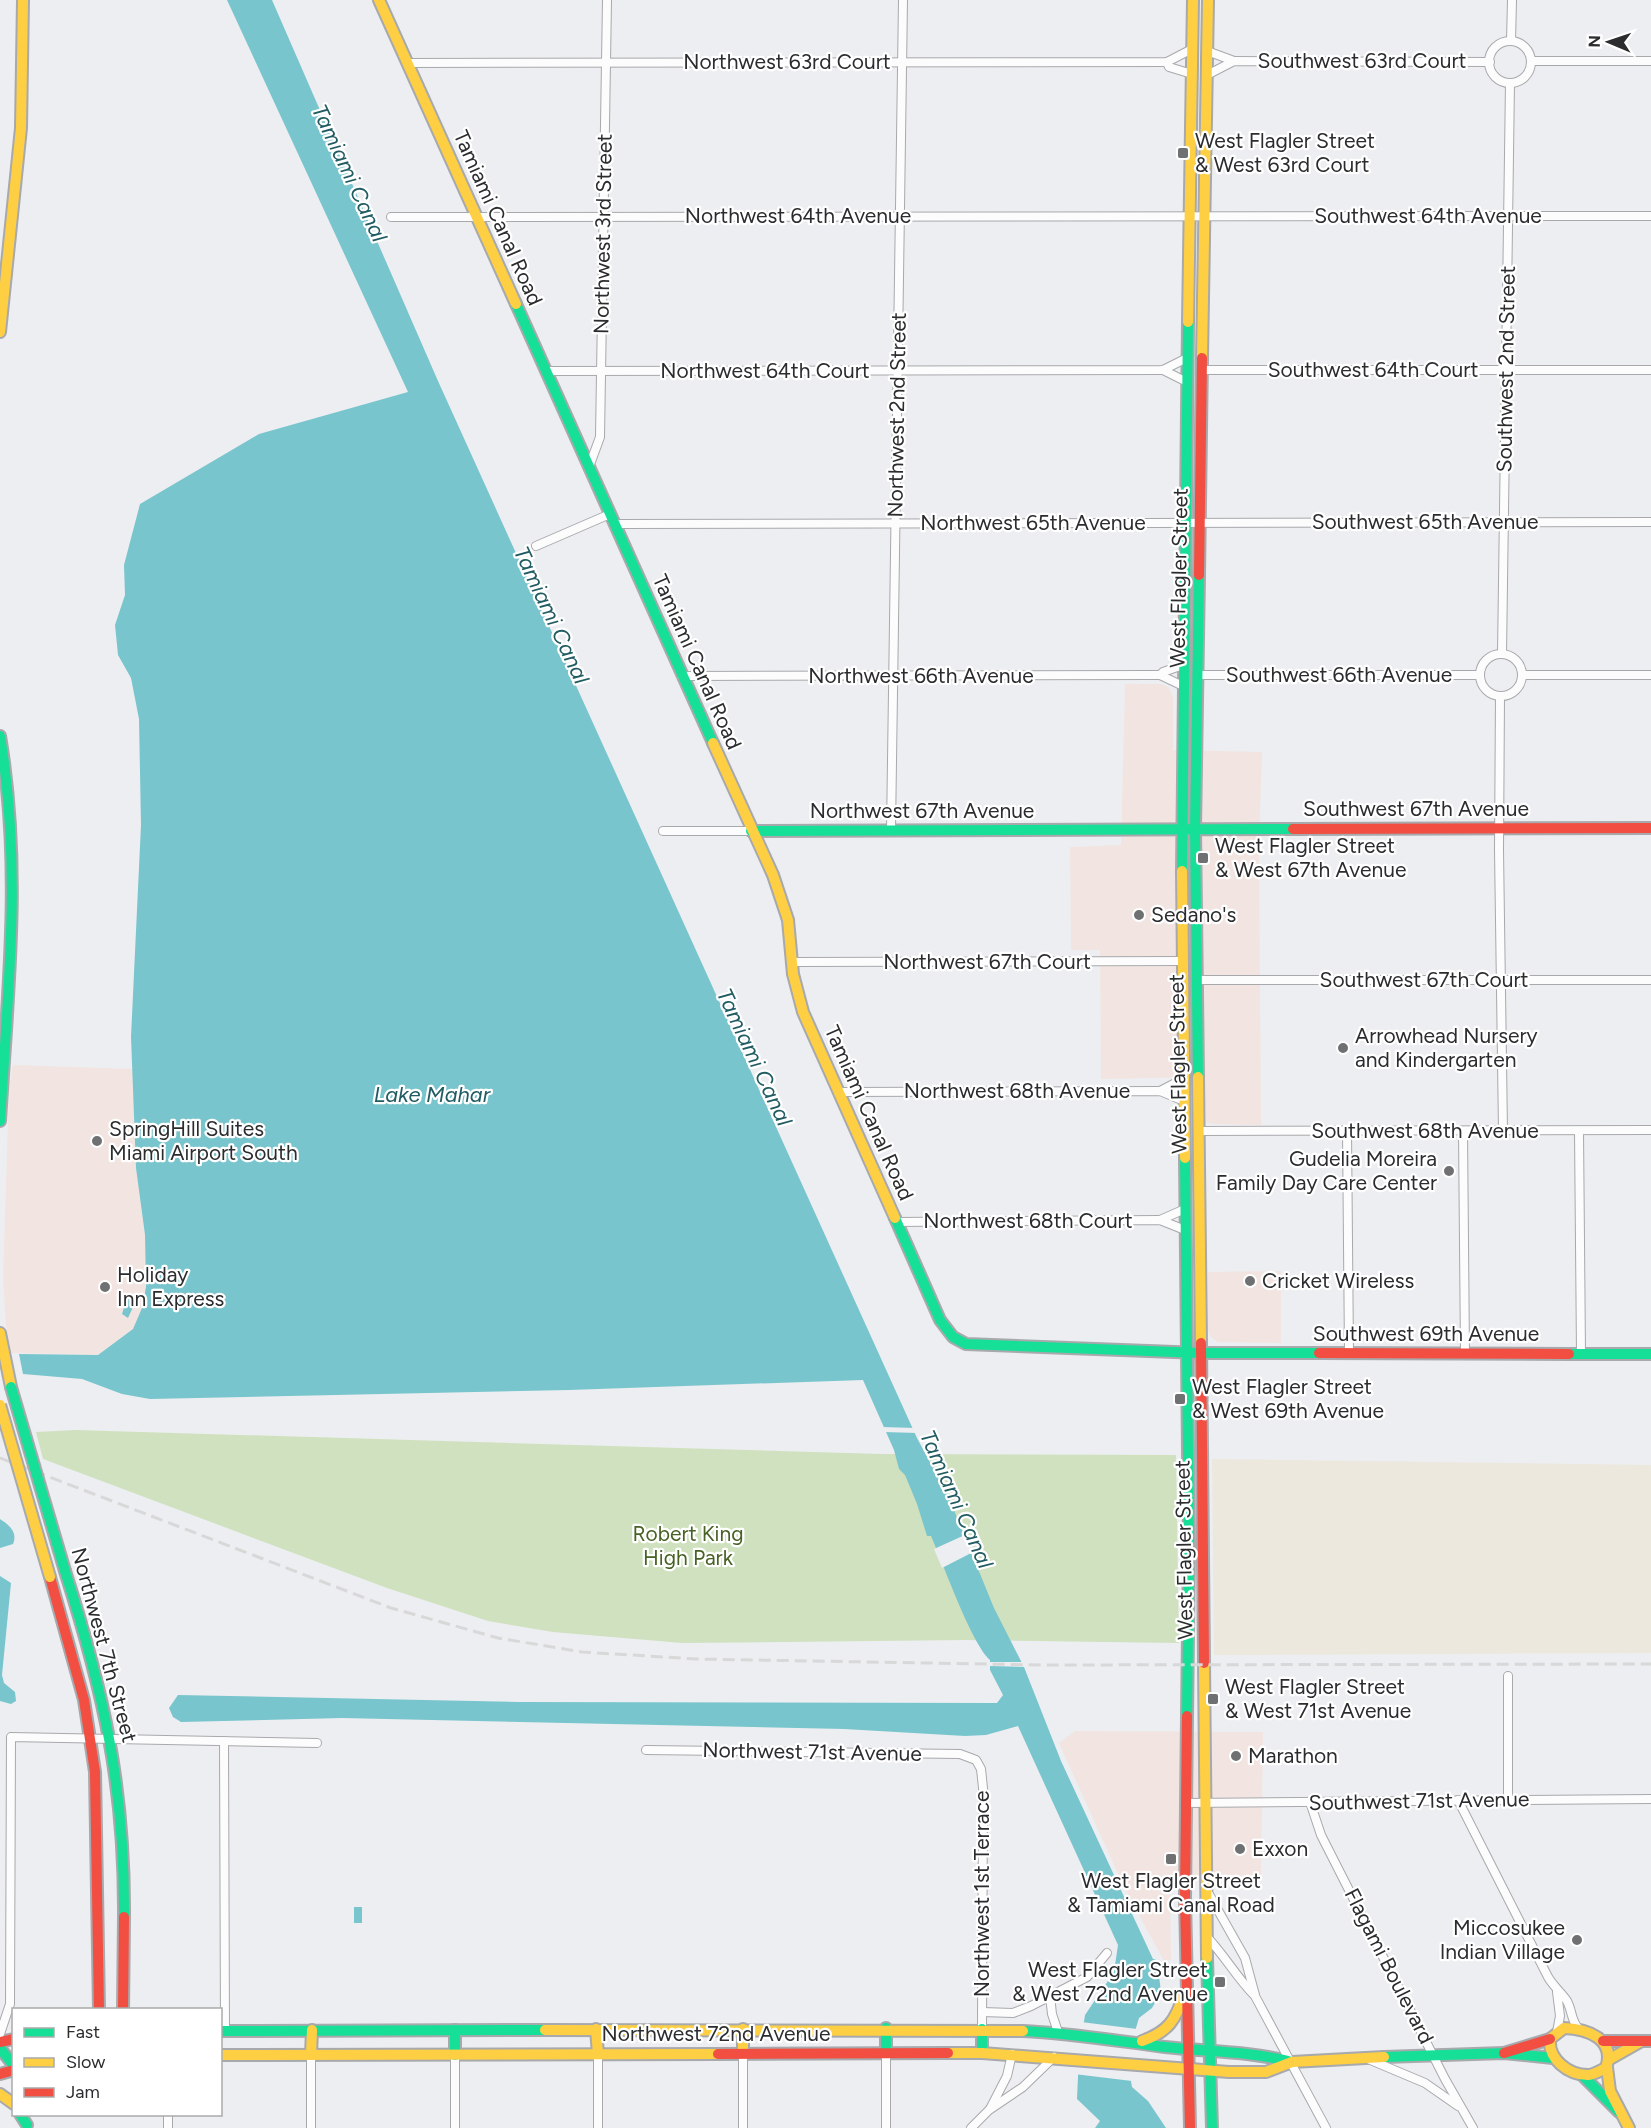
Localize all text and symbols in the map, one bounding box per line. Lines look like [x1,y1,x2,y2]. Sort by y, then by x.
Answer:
north arrow [1579,12,1639,72]
text: N [1585,35,1604,48]
street label: Southwest 63rd Court [1258,48,1466,73]
street label: Northwest 63rd Court [683,49,891,74]
water label: Tamiami Canal [306,100,393,246]
street label: Tamiami Canal Road [449,126,548,309]
place label: West Flagler Street & West 63rd Court [1195,128,1375,177]
street label: Northwest 3rd Street [588,134,617,334]
marker: West Flagler Street & West 63rd Court [1176,146,1190,160]
street label: Northwest 64th Avenue [685,203,911,228]
street label: Southwest 64th Avenue [1314,203,1542,228]
street label: Southwest 2nd Street [1491,265,1520,473]
street label: Northwest 2nd Street [882,312,911,518]
street label: Southwest 64th Court [1268,357,1478,382]
street label: Northwest 64th Court [660,358,870,383]
street label: West Flagler Street [1164,488,1193,668]
street label: Southwest 65th Avenue [1312,509,1538,534]
street label: Northwest 65th Avenue [920,510,1146,535]
water label: Tamiami Canal [508,542,595,688]
street label: Tamiami Canal Road [648,570,747,753]
street label: Southwest 66th Avenue [1226,662,1452,687]
street label: Northwest 66th Avenue [808,663,1034,688]
street label: Southwest 67th Avenue [1303,796,1529,821]
street label: Northwest 67th Avenue [810,798,1034,823]
place label: West Flagler Street & West 67th Avenue [1215,833,1406,882]
marker: West Flagler Street & West 67th Avenue [1196,851,1210,865]
place label: Sedano's [1151,902,1236,927]
marker: Sedano's [1132,908,1146,922]
street label: Northwest 67th Court [883,949,1091,974]
street label: Southwest 67th Court [1320,967,1529,992]
street label: West Flagler Street [1163,974,1192,1154]
water label: Tamiami Canal [711,984,798,1130]
street label: Tamiami Canal Road [820,1021,919,1204]
place label: Arrowhead Nursery and Kindergarten [1355,1023,1538,1072]
marker: Arrowhead Nursery and Kindergarten [1336,1041,1350,1055]
street label: Northwest 68th Avenue [904,1078,1130,1103]
water label: Lake Mahar [374,1081,492,1108]
place label: SpringHill Suites Miami Airport South [109,1116,298,1165]
street label: Southwest 68th Avenue [1311,1118,1539,1143]
marker: SpringHill Suites Miami Airport South [90,1134,104,1148]
place label: Gudelia Moreira Family Day Care Center [1216,1146,1437,1195]
marker: Gudelia Moreira Family Day Care Center [1442,1164,1456,1178]
street label: Northwest 68th Court [923,1208,1133,1233]
place label: Holiday Inn Express [117,1262,224,1311]
place label: Cricket Wireless [1262,1268,1414,1293]
marker: Cricket Wireless [1243,1274,1257,1288]
marker: Holiday Inn Express [98,1280,112,1294]
street label: Southwest 69th Avenue [1313,1321,1539,1346]
place label: West Flagler Street & West 69th Avenue [1192,1374,1384,1423]
marker: West Flagler Street & West 69th Avenue [1173,1392,1187,1406]
water label: Tamiami Canal [914,1426,999,1573]
street label: West Flagler Street [1169,1460,1198,1640]
park label: Robert King High Park [632,1521,744,1570]
street label: Northwest 7th Street [66,1545,143,1745]
place label: West Flagler Street & West 71st Avenue [1225,1674,1411,1723]
marker: West Flagler Street & West 71st Avenue [1206,1692,1220,1706]
street label: Northwest 71st Avenue [702,1737,922,1766]
place label: Marathon [1248,1743,1338,1768]
marker: Marathon [1229,1749,1243,1763]
street label: Southwest 71st Avenue [1308,1786,1530,1815]
street label: Northwest 1st Terrace [969,1791,994,1997]
place label: Exxon [1252,1836,1308,1861]
marker: Exxon [1233,1842,1247,1856]
marker: West Flagler Street & Tamiami Canal Road [1164,1852,1178,1866]
place label: West Flagler Street & Tamiami Canal Road [1067,1868,1275,1917]
street label: Flagami Boulevard [1339,1884,1439,2048]
place label: Miccosukee Indian Village [1440,1915,1565,1964]
marker: Miccosukee Indian Village [1570,1933,1584,1947]
place label: West Flagler Street & West 72nd Avenue [1012,1957,1208,2006]
marker: West Flagler Street & West 72nd Avenue [1213,1975,1227,1989]
legend [12,2008,222,2116]
text: Fast [66,2021,100,2043]
street label: Northwest 72nd Avenue [602,2021,830,2046]
text: Slow [66,2051,105,2073]
text: Jam [66,2081,100,2103]

